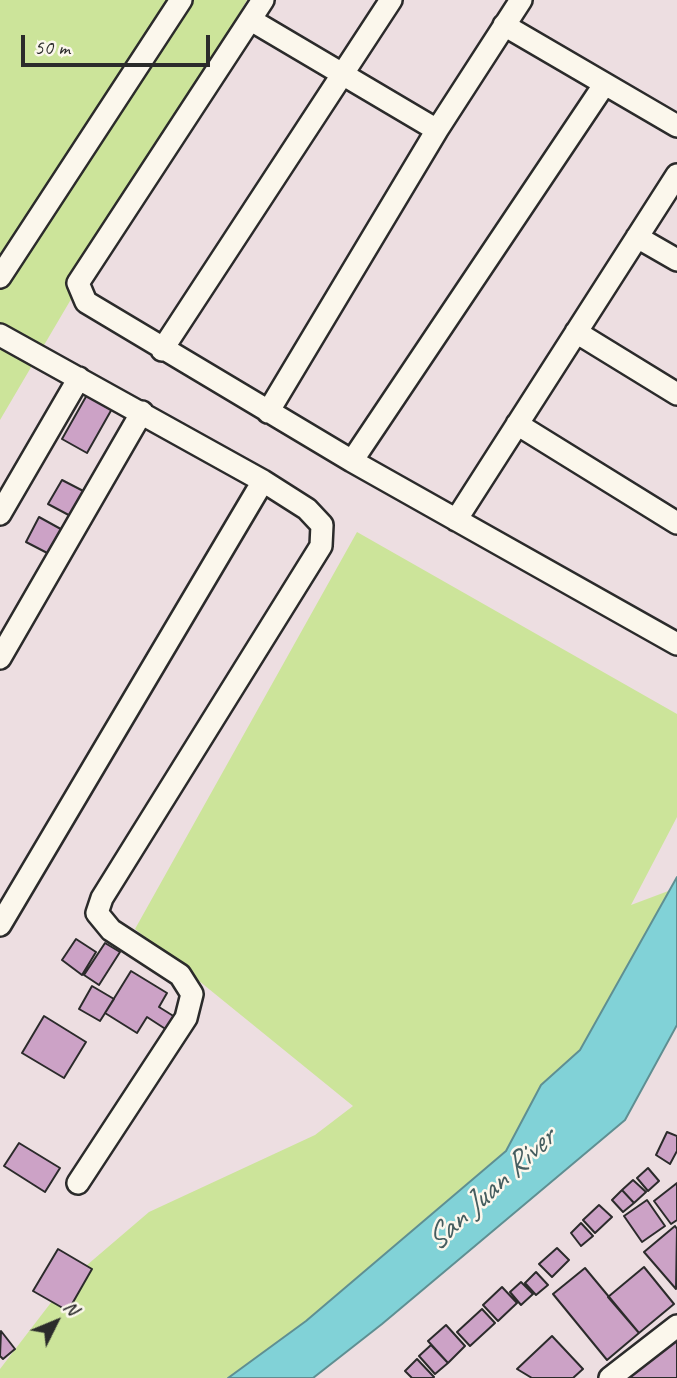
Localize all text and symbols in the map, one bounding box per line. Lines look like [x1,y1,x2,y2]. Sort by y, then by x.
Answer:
scale bar [24,21,214,65]
text: 50 m [34,34,70,60]
water label: San Juan River [418,1120,564,1260]
north arrow [21,1287,91,1357]
text: N [59,1295,84,1320]

